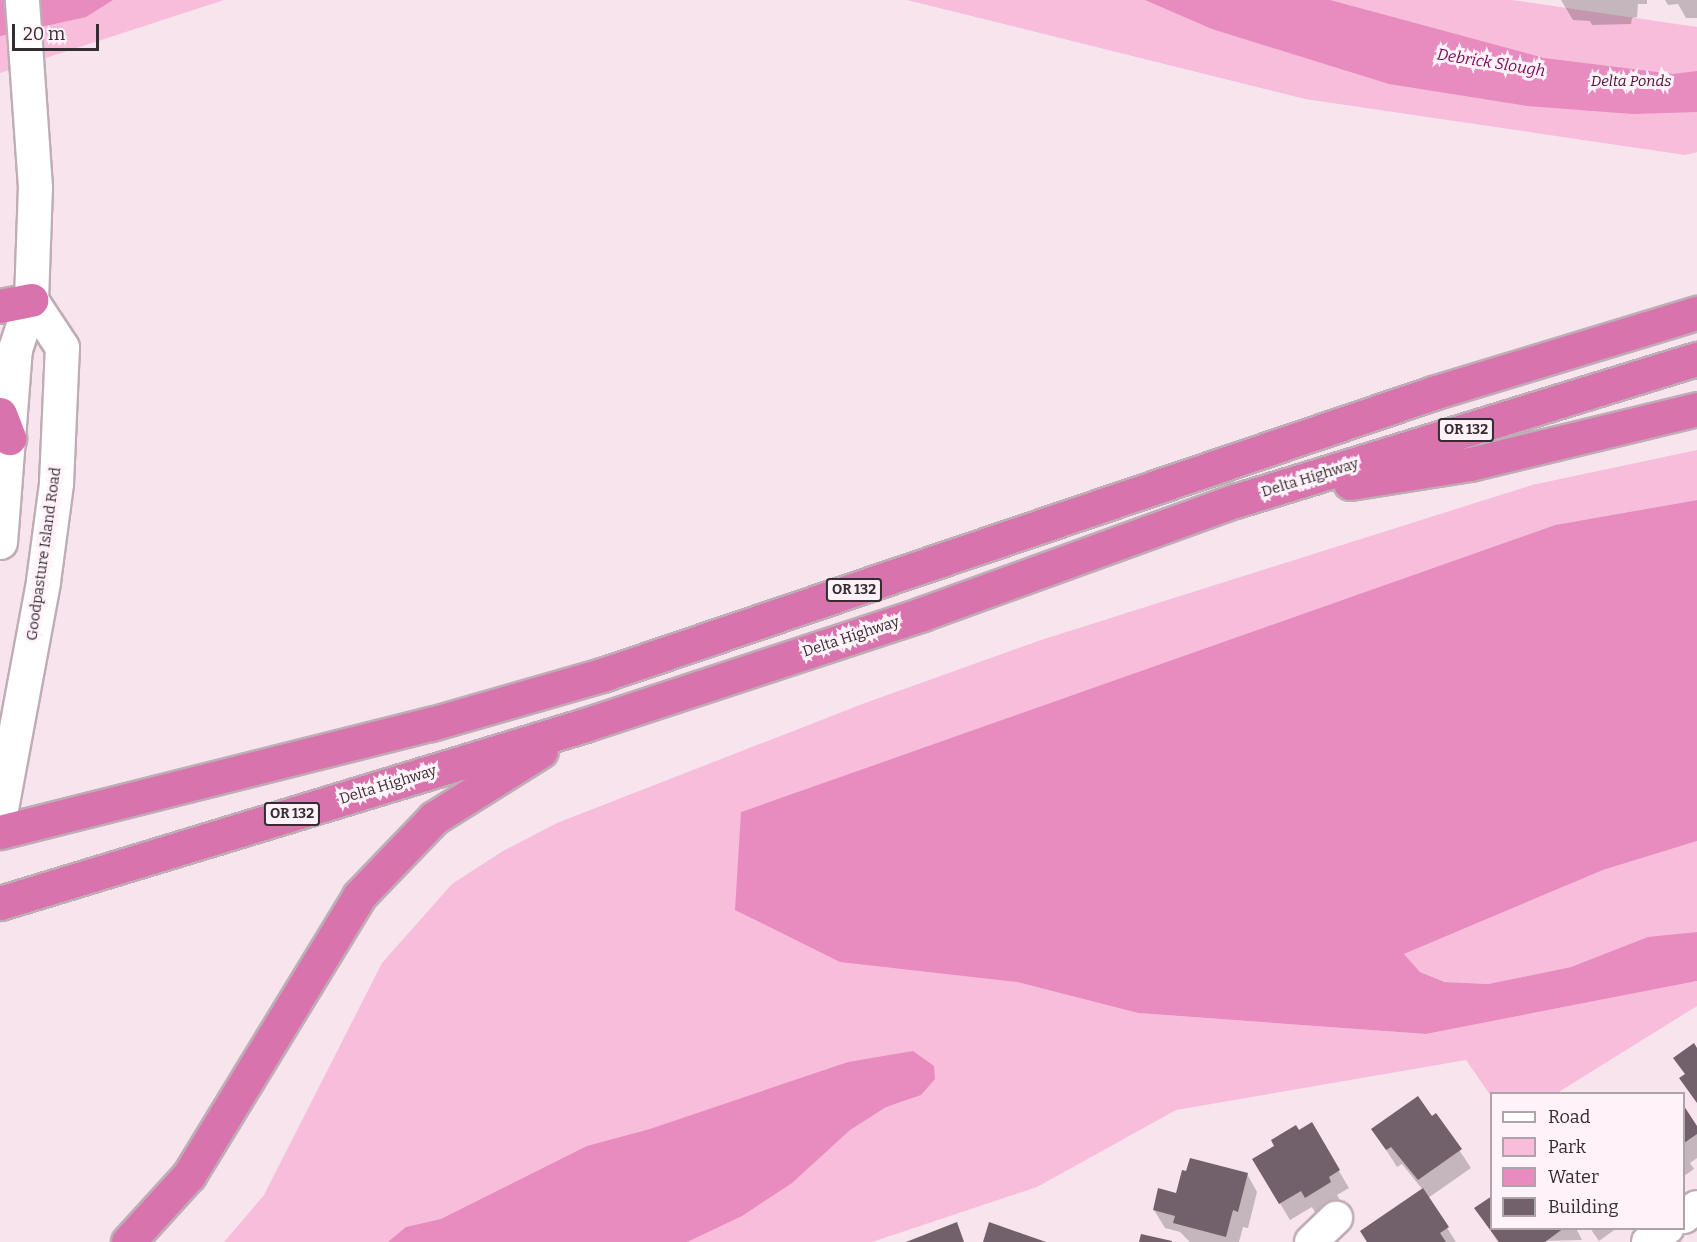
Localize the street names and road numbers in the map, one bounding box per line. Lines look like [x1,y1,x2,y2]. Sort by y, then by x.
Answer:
road number: OR 132 [1438,419,1494,441]
street label: Delta Highway [1259,455,1361,501]
street label: Goodpasture Island Road [23,466,65,642]
road number: OR 132 [826,579,882,601]
street label: Delta Highway [800,613,902,661]
street label: Delta Highway [337,762,439,808]
road number: OR 132 [264,803,320,825]

